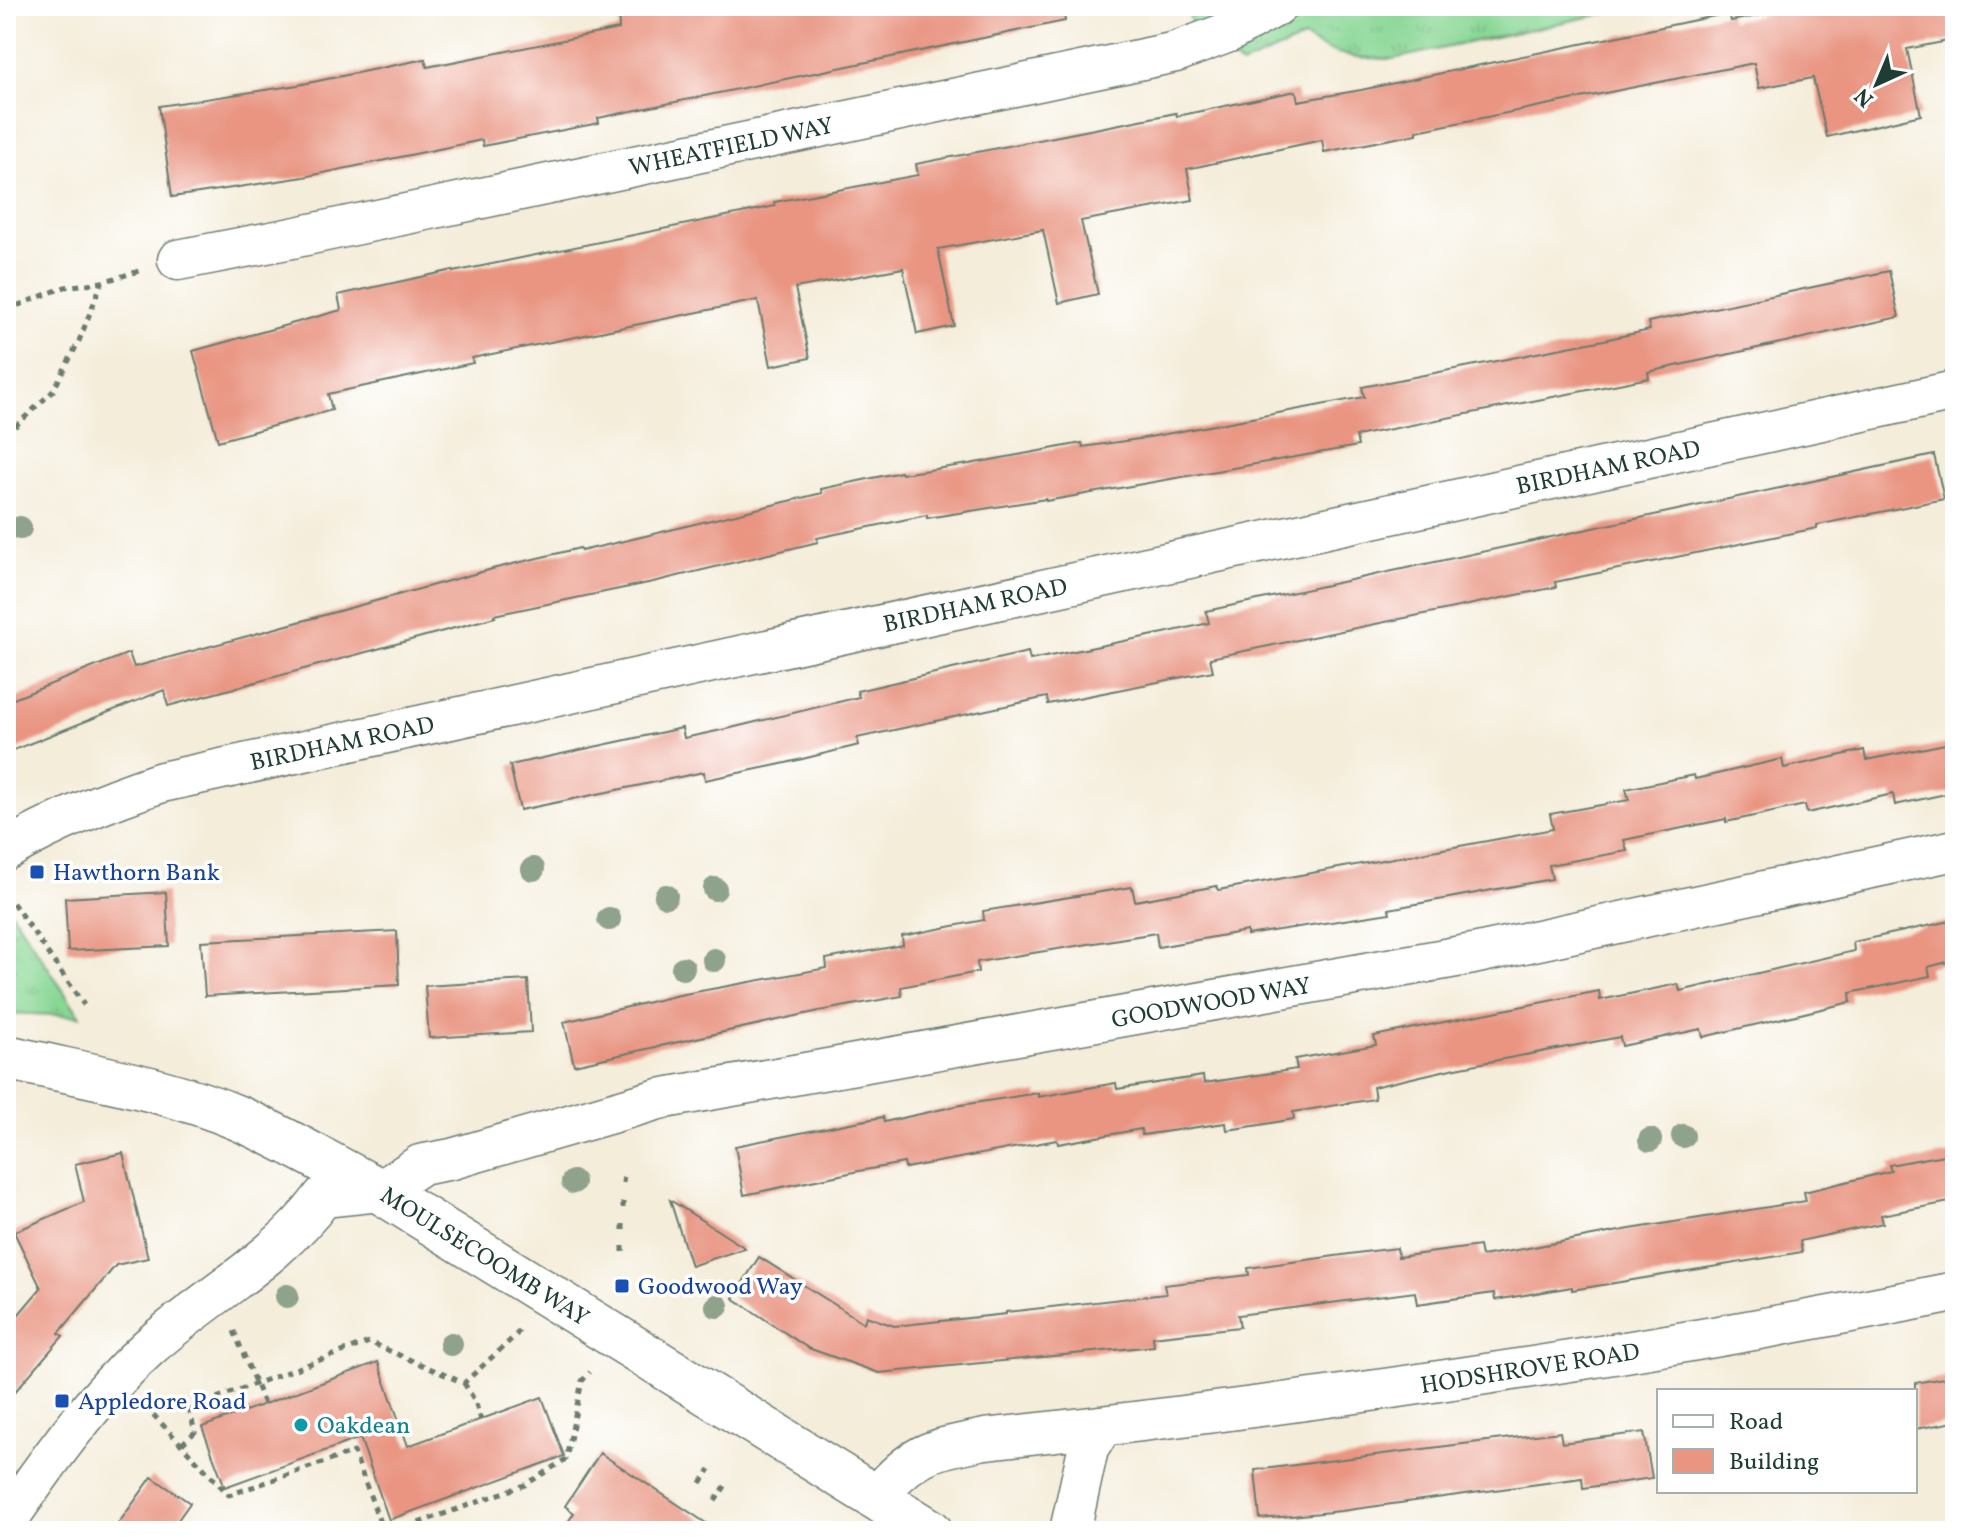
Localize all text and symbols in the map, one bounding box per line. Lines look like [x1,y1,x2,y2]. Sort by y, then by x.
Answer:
north arrow [1837,44,1917,124]
text: N [1848,80,1881,113]
street label: WHEATFIELD WAY [626,110,837,186]
street label: BIRDHAM ROAD [1513,433,1704,505]
street label: BIRDHAM ROAD [880,571,1071,643]
street label: BIRDHAM ROAD [247,709,438,781]
place label: Hawthorn Bank [53,857,220,891]
marker: Hawthorn Bank [28,863,46,881]
street label: GOODWOOD WAY [1109,970,1314,1038]
street label: MOULSECOOMB WAY [373,1180,595,1336]
place label: Goodwood Way [638,1271,803,1305]
marker: Goodwood Way [613,1277,631,1295]
street label: HODSHROVE ROAD [1418,1336,1642,1404]
place label: Appledore Road [78,1386,246,1420]
legend [1657,1389,1917,1493]
marker: Appledore Road [53,1392,71,1410]
text: Road [1729,1406,1783,1440]
place label: Oakdean [317,1410,410,1444]
marker: Oakdean [292,1416,310,1434]
text: Building [1729,1446,1819,1480]

